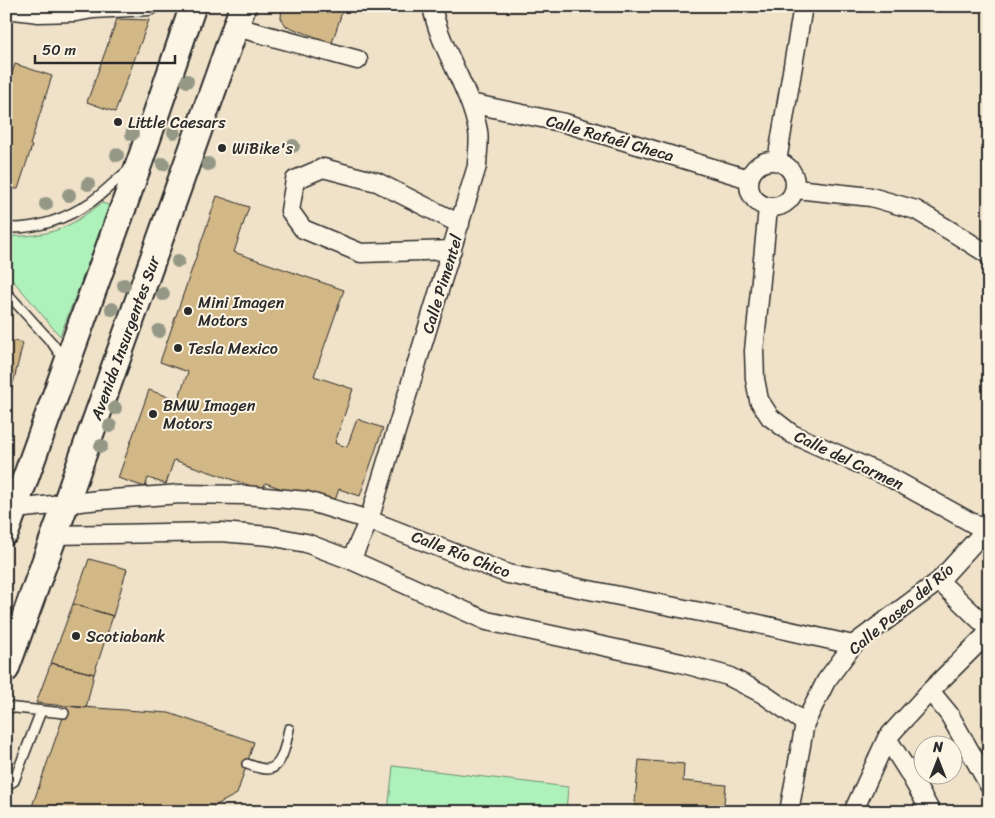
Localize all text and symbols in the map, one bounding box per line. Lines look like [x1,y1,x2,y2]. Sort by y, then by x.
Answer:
scale bar [35,32,175,64]
text: 50 m [42,37,77,63]
street label: Calle Rafaél Checa [543,106,677,170]
place label: Little Caesars [128,108,226,137]
marker: Little Caesars [112,116,124,128]
place label: WiBike's [232,134,294,163]
marker: WiBike's [216,142,228,154]
street label: Calle Pimentel [413,230,471,337]
street label: Avenida Insurgentes Sur [81,250,169,425]
place label: Mini Imagen Motors [198,288,285,335]
marker: Mini Imagen Motors [182,305,194,317]
place label: Tesla Mexico [188,334,278,363]
marker: Tesla Mexico [172,342,184,354]
place label: BMW Imagen Motors [163,391,256,438]
marker: BMW Imagen Motors [147,408,159,420]
street label: Calle del Carmen [789,422,909,498]
street label: Calle Río Chico [407,522,515,586]
street label: Calle Paseo del Río [841,556,961,662]
place label: Scotiabank [86,622,166,651]
marker: Scotiabank [70,630,82,642]
text: N [932,735,943,760]
north arrow [912,736,962,786]

